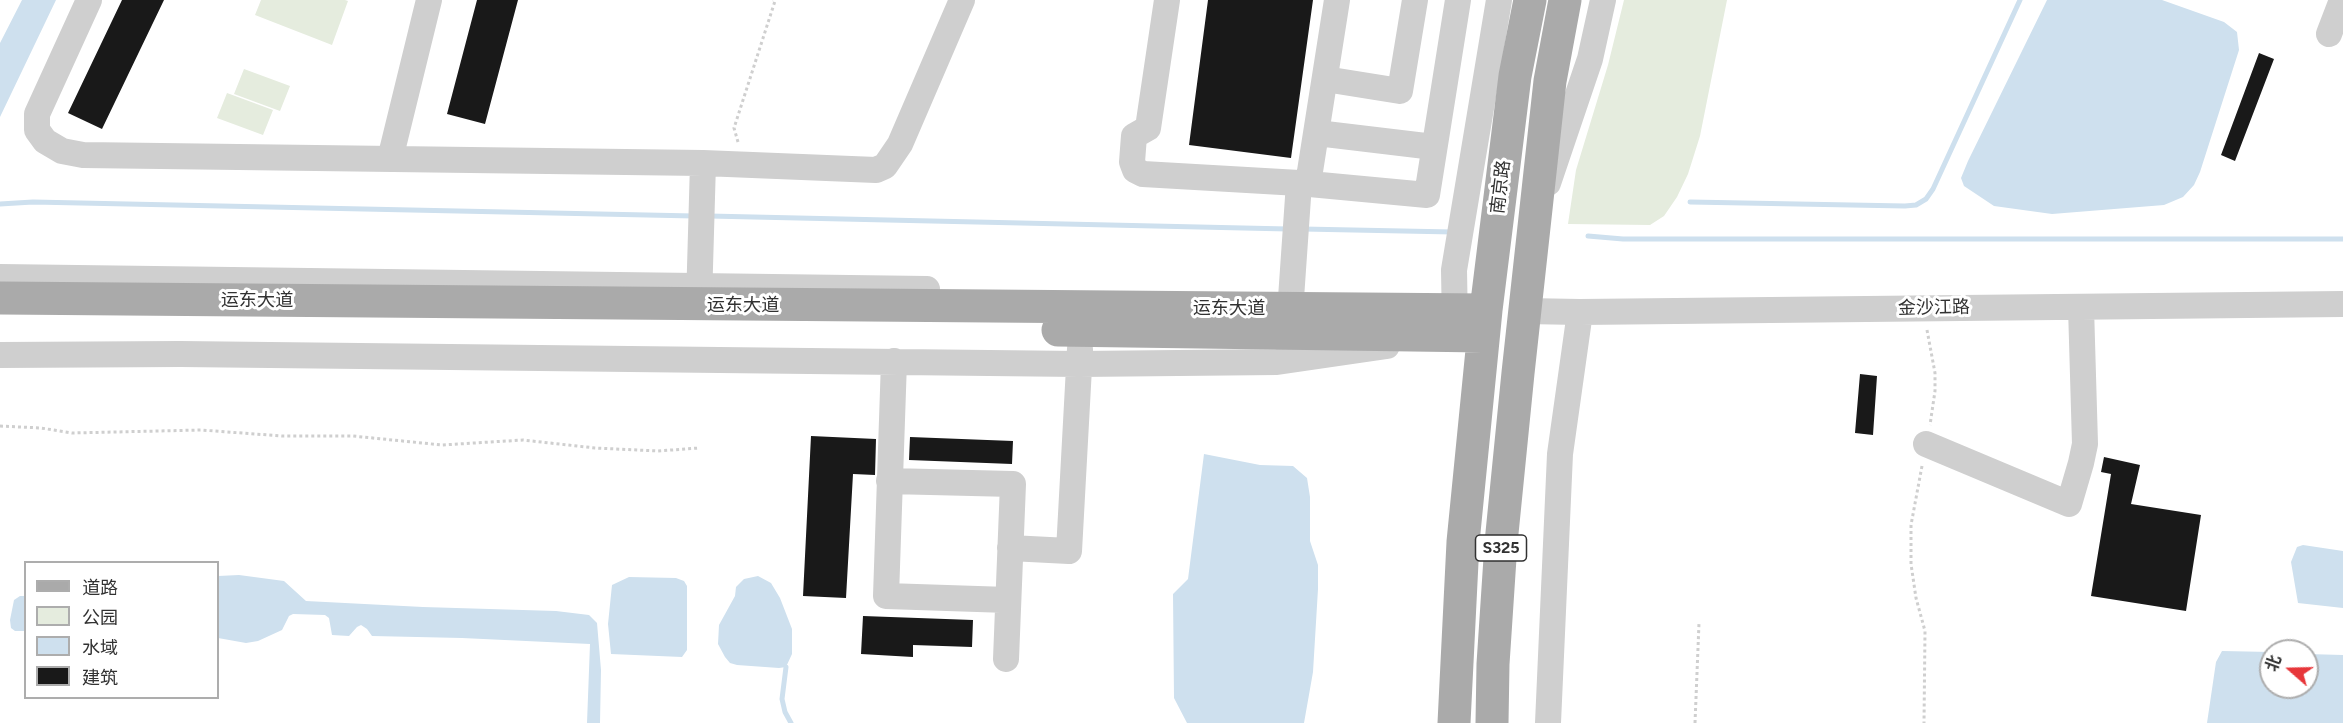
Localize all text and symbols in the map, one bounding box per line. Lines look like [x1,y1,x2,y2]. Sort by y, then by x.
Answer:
street label: 南京路 [1487,159,1515,215]
street label: 运东大道 [221,290,293,312]
street label: 运东大道 [707,295,779,317]
street label: 金沙江路 [1898,297,1970,319]
street label: 运东大道 [1193,298,1265,320]
road number: S325 [1476,535,1526,561]
legend [24,561,219,699]
text: 道路 [82,577,118,599]
text: 公园 [82,607,118,629]
text: 水域 [82,637,118,659]
north arrow [2259,639,2319,699]
text: 北 [2262,653,2285,674]
text: 建筑 [82,667,118,689]

